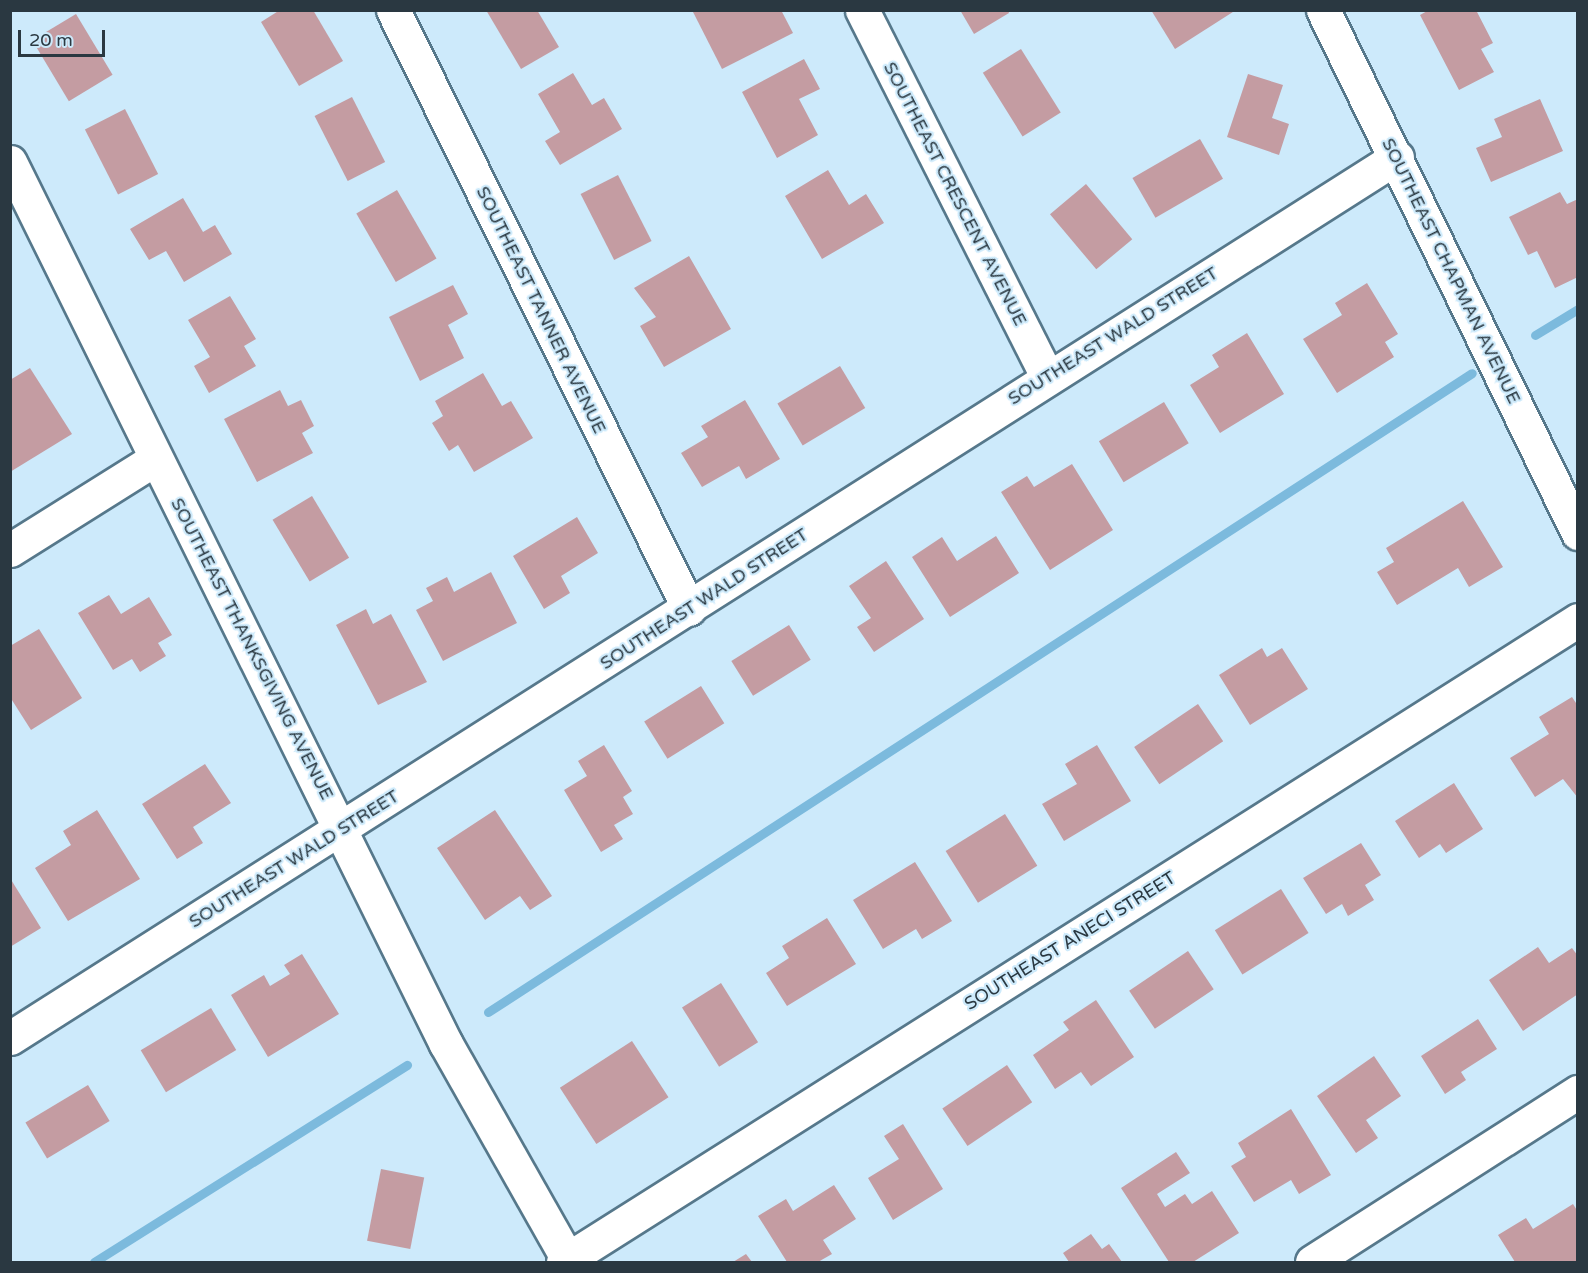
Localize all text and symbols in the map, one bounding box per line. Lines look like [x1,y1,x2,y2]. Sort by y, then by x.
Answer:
scale bar [21,18,108,56]
text: 20 m [29,29,73,51]
street label: SOUTHEAST CRESCENT AVENUE [879,59,1031,329]
street label: SOUTHEAST CHAPMAN AVENUE [1377,135,1525,407]
street label: SOUTHEAST TANNER AVENUE [472,183,610,437]
street label: SOUTHEAST WALD STREET [1004,262,1222,410]
street label: SOUTHEAST THANKSGIVING AVENUE [166,495,338,803]
street label: SOUTHEAST WALD STREET [596,524,812,674]
street label: SOUTHEAST WALD STREET [185,785,403,933]
street label: SOUTHEAST ANECI STREET [961,867,1179,1015]

